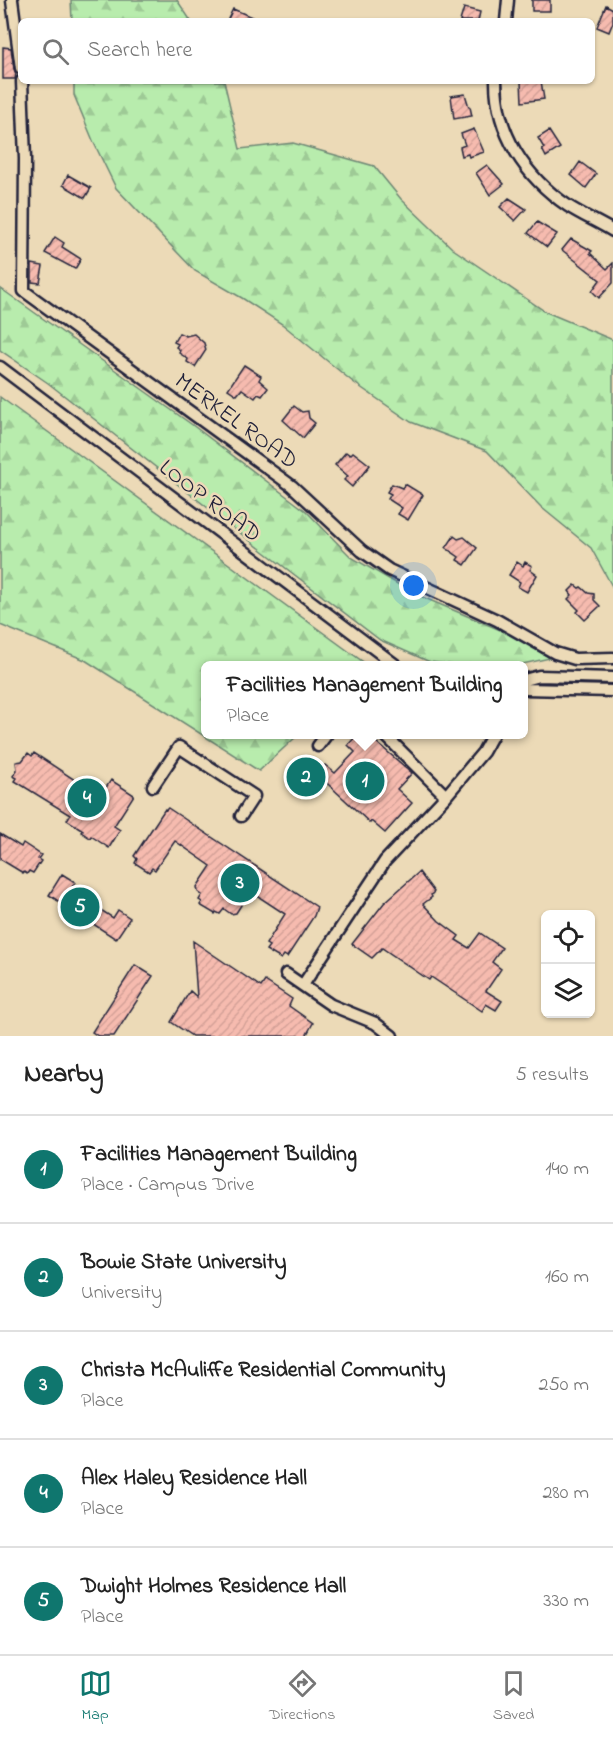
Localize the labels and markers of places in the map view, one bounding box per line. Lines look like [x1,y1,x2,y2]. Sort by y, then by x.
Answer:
pin: 2 [286,754,326,800]
pin: 1 [346,758,385,804]
pin: 4 [68,776,106,820]
pin: 3 [220,860,260,906]
pin: 5 [60,884,100,930]

